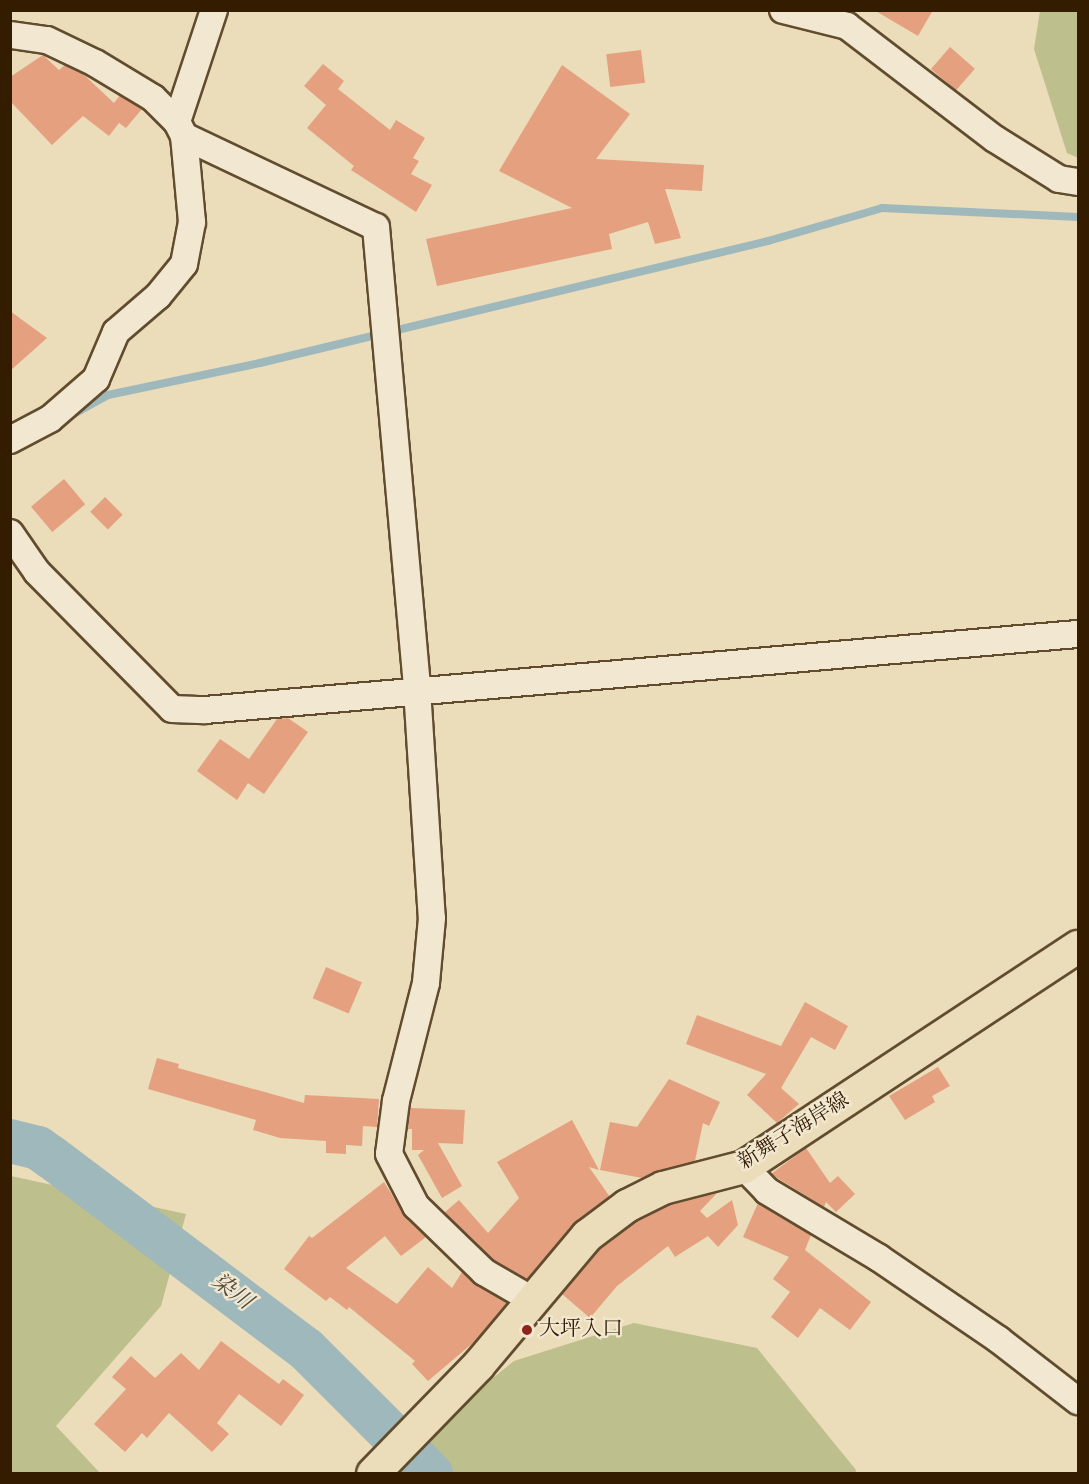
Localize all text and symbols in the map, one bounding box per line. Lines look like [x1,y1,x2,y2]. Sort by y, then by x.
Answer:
street label: 新舞子海岸線 [734,1088,854,1176]
water label: 染川 [205,1269,257,1317]
place label: 大坪入口 [539,1317,623,1343]
marker: 大坪入口 [520,1323,534,1337]

